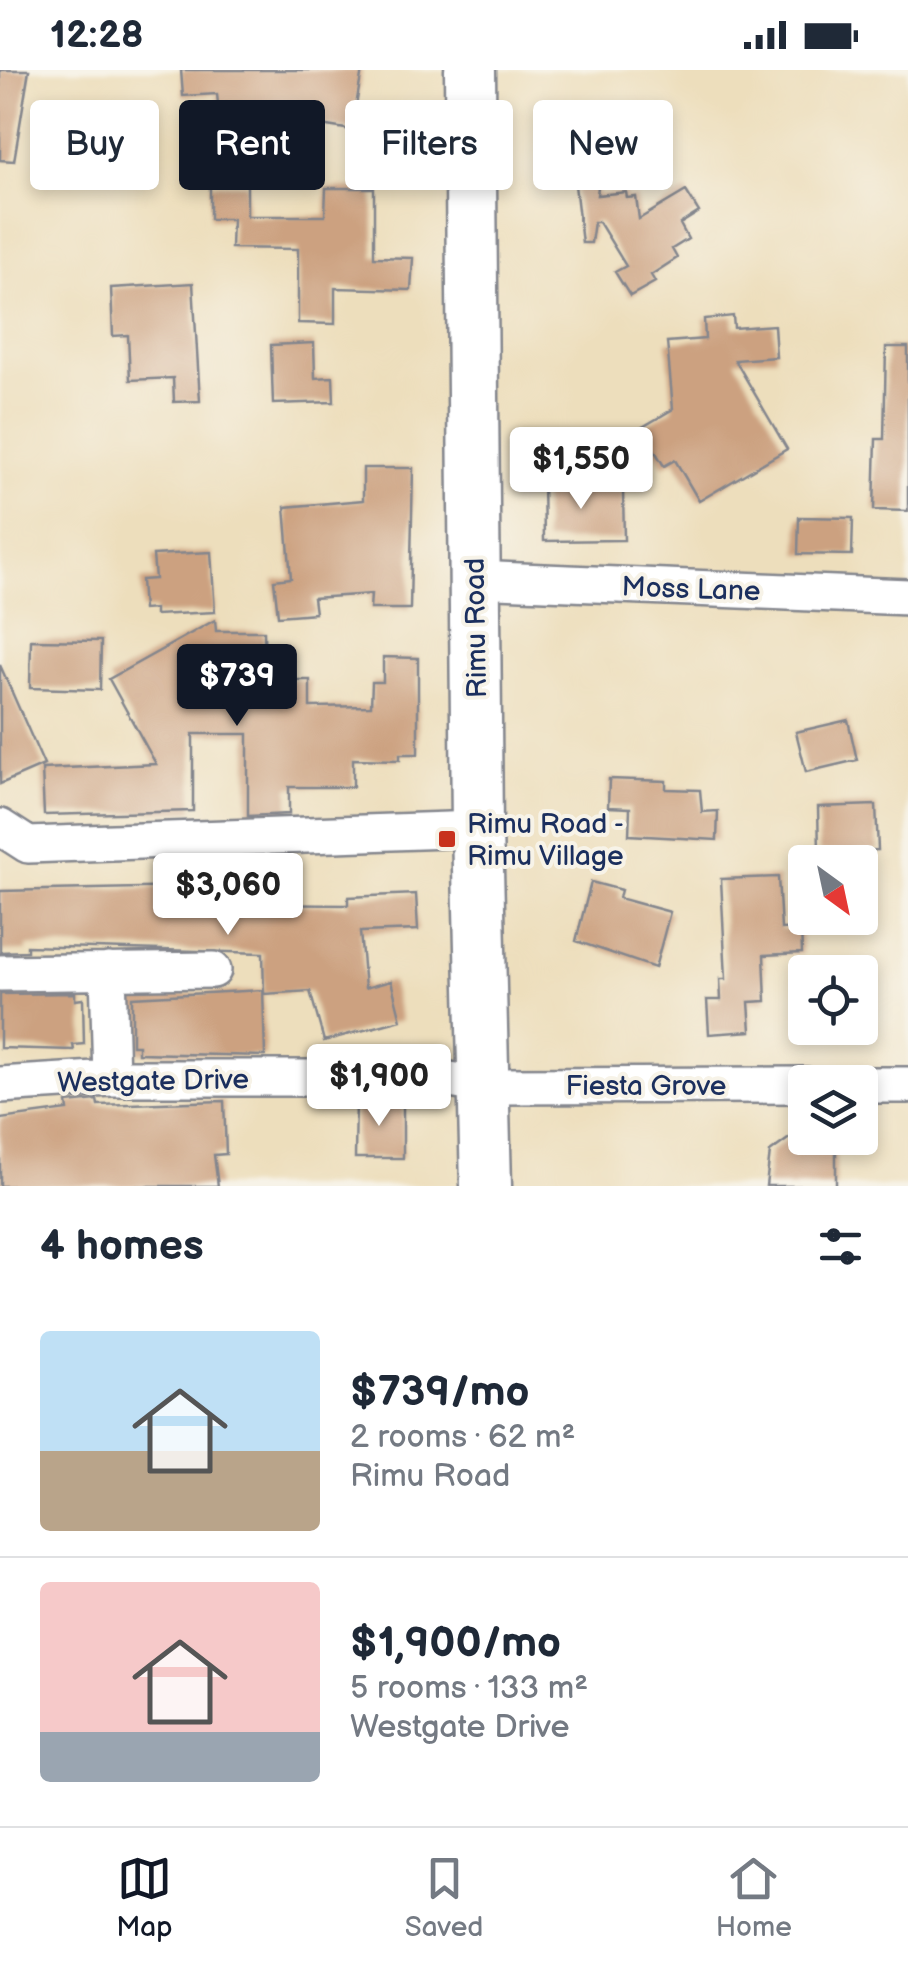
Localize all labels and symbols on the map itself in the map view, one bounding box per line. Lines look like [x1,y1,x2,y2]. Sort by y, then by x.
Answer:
pin: $1,550 [500,427,662,512]
street label: Rimu Road [459,558,494,698]
street label: Moss Lane [621,571,761,608]
pin: $739 [178,644,296,729]
place label: Rimu Road - Rimu Village [467,808,624,873]
marker: Rimu Road - Rimu Village [436,828,458,850]
north arrow [788,845,878,935]
pin: $3,060 [147,853,309,938]
pin: $1,900 [298,1044,460,1129]
street label: Westgate Drive [57,1063,249,1100]
street label: Fiesta Grove [566,1070,726,1103]

